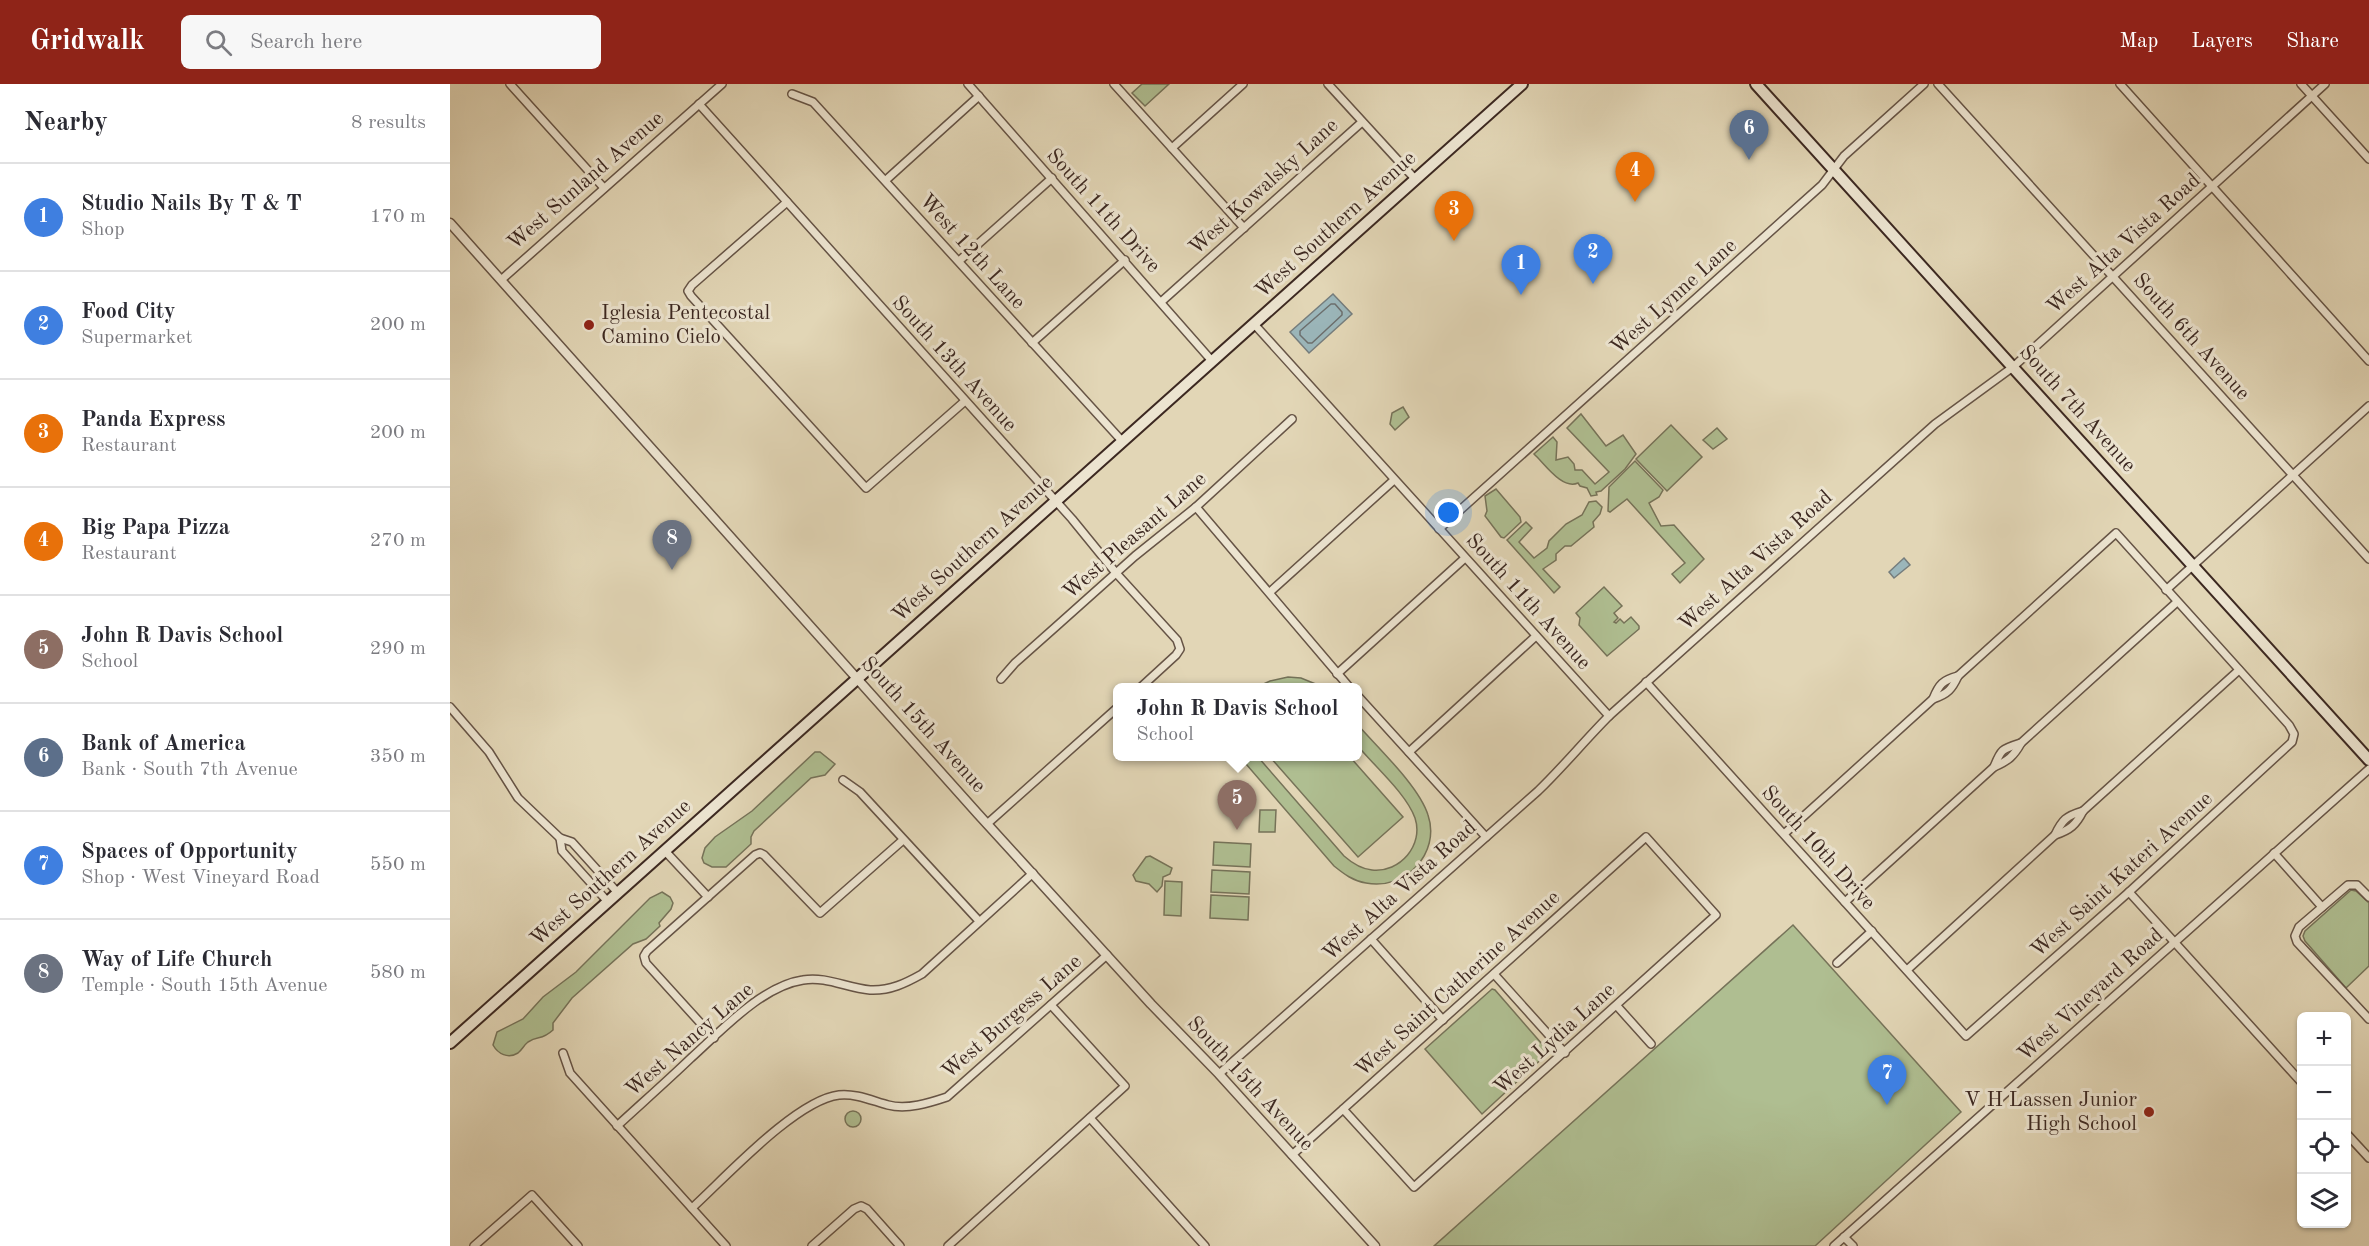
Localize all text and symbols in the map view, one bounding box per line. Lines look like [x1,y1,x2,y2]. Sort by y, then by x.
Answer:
search box [181,15,601,69]
icon: search [202,26,235,59]
text: Gridwalk [30,28,145,56]
text: Search here [250,31,362,53]
text: Map [2119,31,2158,52]
text: Layers [2191,31,2253,52]
text: Share [2286,31,2339,52]
street label: West Sunland Avenue [504,108,668,254]
text: Nearby [24,110,108,136]
pin: 6 [1730,110,1768,160]
text: 8 results [351,113,426,133]
street label: West Kowalsky Lane [1185,115,1343,259]
street label: South 11th Drive [1042,145,1164,277]
street label: West Southern Avenue [1252,148,1420,302]
pin: 4 [1616,152,1654,202]
street label: West Alta Vista Road [2043,170,2205,318]
street label: West 12th Lane [915,190,1029,314]
pin: 3 [1434,192,1474,241]
text: Studio Nails By T & T [81,193,302,215]
text: 1 [38,207,49,227]
text: 170 m [370,207,426,227]
text: Shop [81,220,125,240]
pin: 2 [1574,234,1612,284]
street label: West Lynne Lane [1607,235,1741,359]
pin: 1 [1502,246,1540,295]
street label: South 6th Avenue [2129,269,2253,405]
street label: South 13th Avenue [888,292,1020,436]
text: Food City [81,301,176,323]
place label: Iglesia Pentecostal Camino Cielo [601,303,771,348]
text: 2 [38,315,49,335]
text: 200 m [370,315,426,335]
marker: Iglesia Pentecostal Camino Cielo [582,318,596,332]
text: Supermarket [81,328,192,348]
street label: South 7th Avenue [2015,341,2139,477]
text: Panda Express [81,409,226,431]
text: 3 [38,423,49,443]
text: 200 m [370,423,426,443]
text: Restaurant [81,436,177,456]
street label: West Pleasant Lane [1059,468,1211,604]
street label: West Southern Avenue [889,472,1057,626]
street label: West Alta Vista Road [1675,487,1837,635]
your location [1434,498,1463,527]
text: Big Papa Pizza [81,517,230,539]
pin: 8 [652,520,692,570]
street label: South 11th Avenue [1462,530,1594,674]
text: 4 [38,531,49,551]
text: 270 m [370,531,426,551]
text: Restaurant [81,544,177,564]
text: John R Davis School [81,625,283,647]
text: 5 [38,639,49,659]
text: 290 m [370,639,426,659]
text: School [81,652,138,672]
street label: South 15th Avenue [857,653,989,797]
popup [1113,683,1362,761]
text: John R Davis School [1136,698,1339,720]
text: School [1136,725,1194,745]
text: Bank of America [81,733,246,755]
text: 6 [38,747,49,767]
text: 350 m [370,747,426,767]
text: Bank · South 7th Avenue [81,760,298,780]
pin: 5 [1218,780,1256,830]
street label: South 10th Drive [1757,782,1879,914]
street label: West Saint Kateri Avenue [2027,788,2217,962]
street label: West Southern Avenue [527,796,695,950]
street label: West Alta Vista Road [1319,817,1481,965]
text: Spaces of Opportunity [81,841,298,863]
text: 7 [38,855,49,875]
text: 550 m [370,855,426,875]
text: Shop · West Vineyard Road [81,868,320,888]
street label: West Saint Catherine Avenue [1352,887,1564,1081]
street label: West Vineyard Road [2014,924,2168,1066]
text: Way of Life Church [81,949,272,971]
street label: West Burgess Lane [938,951,1086,1083]
text: 8 [38,963,49,983]
text: 580 m [370,963,426,983]
text: Temple · South 15th Avenue [81,976,327,996]
street label: West Nancy Lane [622,979,758,1101]
street label: West Lydia Lane [1490,979,1620,1099]
map controls [2297,1012,2351,1228]
button: + [2297,1012,2351,1066]
street label: South 15th Avenue [1183,1013,1317,1155]
pin: 7 [1868,1056,1906,1105]
button: − [2297,1066,2351,1120]
place label: V H Lassen Junior High School [1964,1090,2137,1135]
marker: V H Lassen Junior High School [2142,1105,2156,1119]
button: locate [2297,1120,2351,1174]
button: layers [2297,1174,2351,1228]

